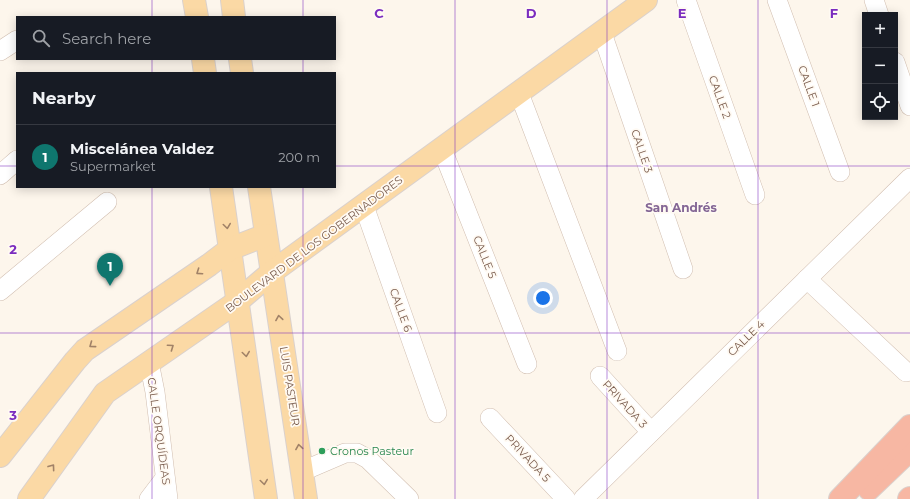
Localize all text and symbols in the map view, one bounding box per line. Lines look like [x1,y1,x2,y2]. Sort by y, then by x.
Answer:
text: C [374,5,384,21]
text: D [526,5,537,21]
text: E [678,5,687,21]
text: F [830,5,838,21]
map controls [862,12,898,120]
button: + [862,12,898,48]
search box [16,16,336,60]
icon: search [30,27,52,49]
text: Search here [62,29,151,48]
button: − [862,48,898,84]
street label: CALLE 1 [795,64,823,108]
street label: CALLE 2 [706,73,734,121]
button: locate [862,84,898,120]
text: Nearby [32,88,96,108]
street label: CALLE 3 [628,127,656,175]
text: Miscelánea Valdez [70,139,214,158]
text: 1 [42,149,48,165]
text: 200 m [278,149,320,165]
text: Supermarket [70,158,156,174]
street label: BOULEVARD DE LOS GOBERNADORES [223,173,406,315]
district label: San Andrés [645,200,717,215]
one-way arrow [222,223,231,229]
street label: CALLE 5 [470,234,500,280]
text: 2 [9,241,17,257]
pin: 1 [97,253,123,286]
one-way arrow [196,267,203,275]
street label: CALLE 6 [387,286,415,334]
your location [533,288,553,308]
one-way arrow [275,315,284,321]
street label: CALLE 4 [725,316,768,359]
one-way arrow [89,341,96,348]
one-way arrow [167,344,174,352]
street label: LUIS PASTEUR [277,345,303,427]
one-way arrow [241,351,250,357]
street label: CALLE ORQUÍDEAS [145,376,173,486]
street label: PRIVADA 3 [600,377,650,431]
text: 3 [8,407,17,423]
street label: PRIVADA 5 [502,431,554,485]
one-way arrow [295,443,304,450]
place label: Cronos Pasteur [330,444,414,458]
marker: Cronos Pasteur [317,446,327,456]
one-way arrow [47,465,54,472]
one-way arrow [259,479,268,485]

